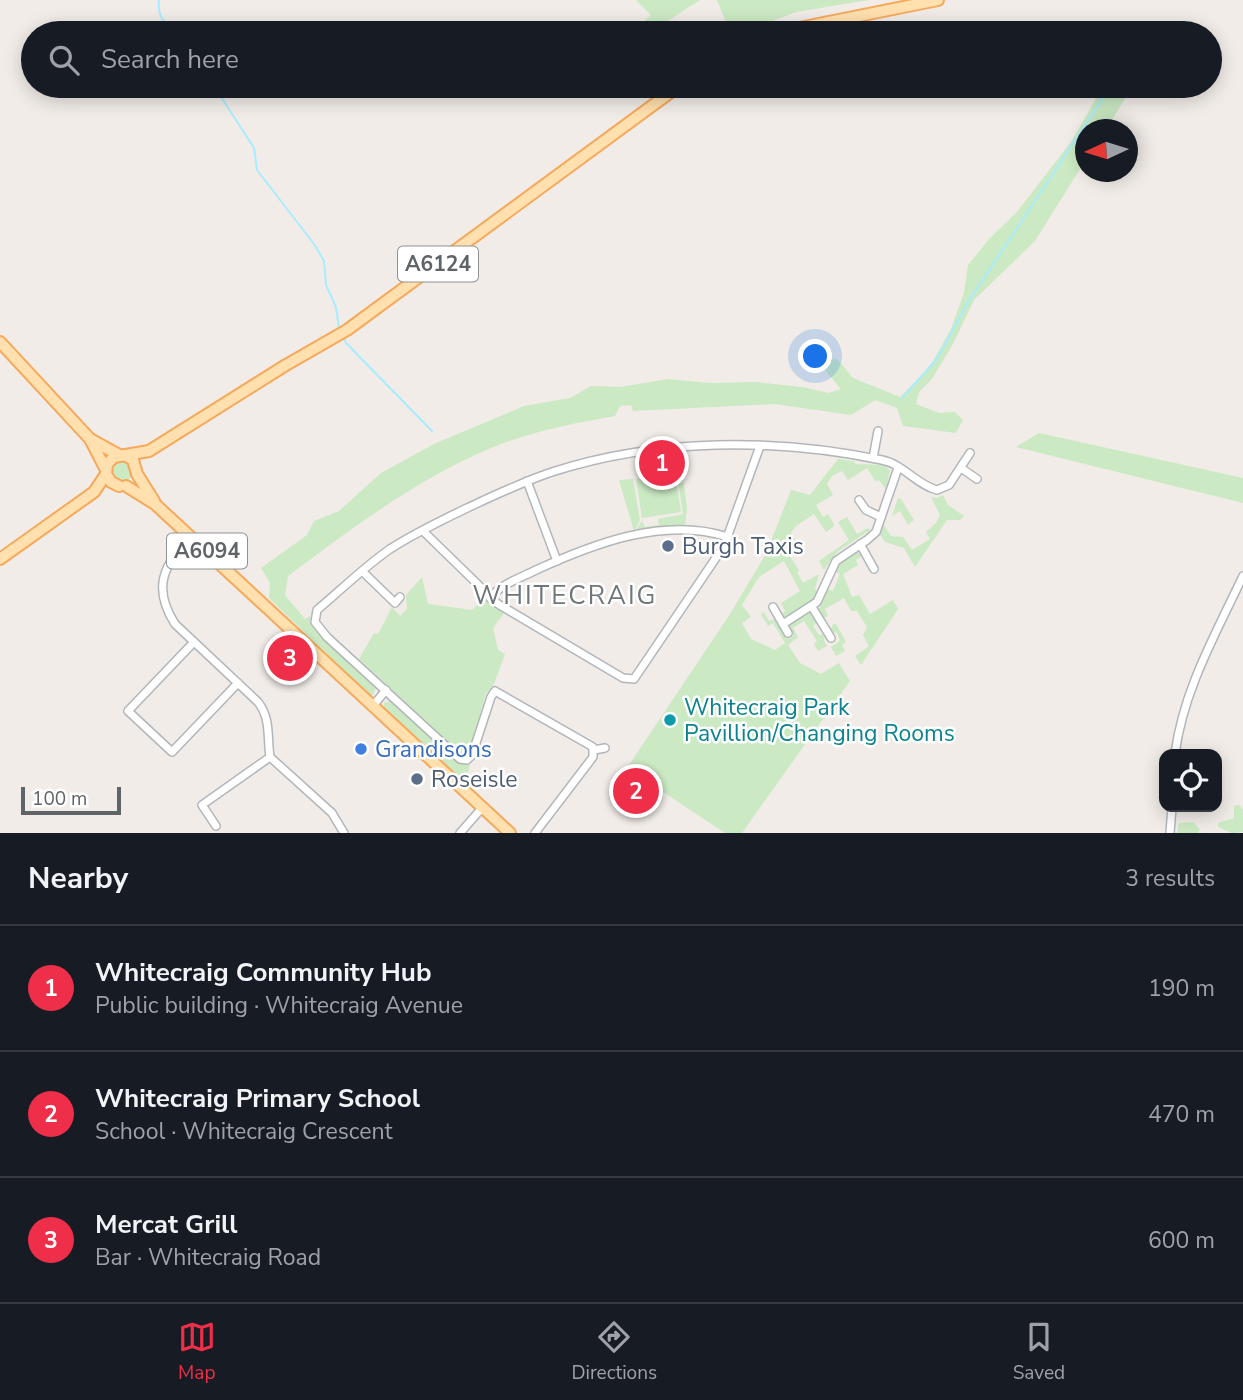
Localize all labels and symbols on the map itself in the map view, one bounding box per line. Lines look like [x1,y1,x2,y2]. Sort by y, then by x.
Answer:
north arrow [1075,119,1138,182]
road number: A6124 [398,246,478,282]
your location [798,339,832,373]
pin: 1 [639,437,685,489]
place label: Burgh Taxis [682,531,804,562]
road number: A6094 [167,534,247,568]
marker: Burgh Taxis [660,538,676,554]
district label: WHITECRAIG [473,578,657,613]
pin: 3 [267,632,313,684]
place label: Whitecraig Park Pavillion/Changing Rooms [684,692,955,749]
marker: Whitecraig Park Pavillion/Changing Rooms [662,712,678,728]
place label: Grandisons [375,734,492,765]
marker: Grandisons [353,741,369,757]
place label: Roseisle [431,764,518,795]
pin: 2 [613,765,659,817]
marker: Roseisle [409,771,425,787]
scale bar [21,784,121,816]

